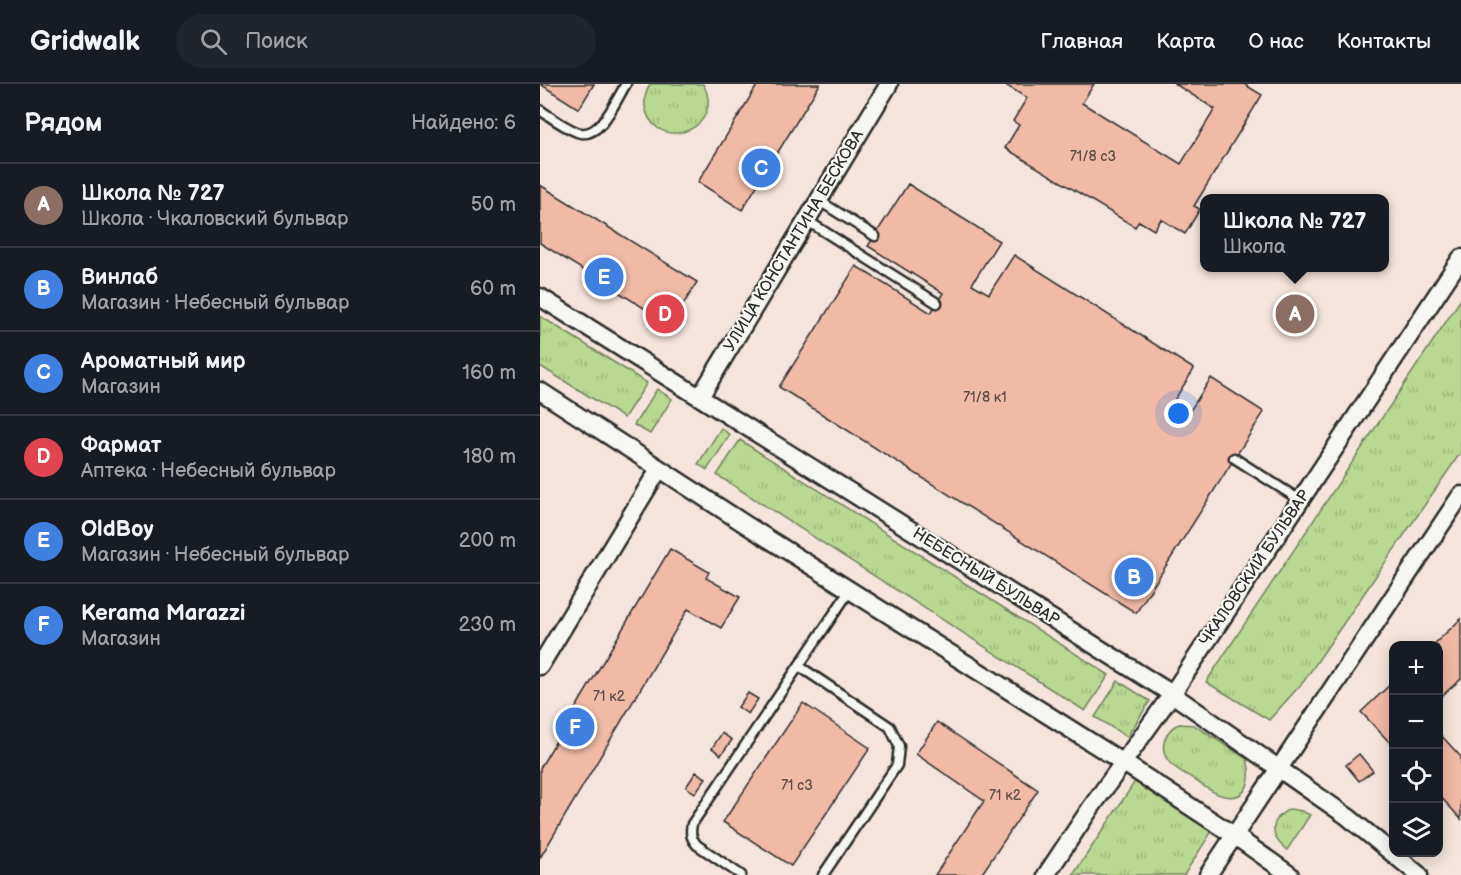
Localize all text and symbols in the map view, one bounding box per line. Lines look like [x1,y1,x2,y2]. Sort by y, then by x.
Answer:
search box [176,14,596,68]
text: Gridwalk [30,25,140,58]
icon: search [197,25,230,58]
text: Поиск [245,28,308,55]
text: Главная [1040,29,1123,54]
text: Карта [1156,29,1215,54]
text: О нас [1248,29,1304,54]
text: Контакты [1337,29,1431,54]
text: Рядом [24,108,102,139]
text: Найдено: 6 [411,111,516,135]
street label: УЛИЦА КОНСТАНТИНА БЕСКОВА [720,127,868,355]
pin: C [742,146,780,190]
house number: 71/8 с3 [1070,148,1116,165]
text: Школа № 727 [81,180,225,207]
text: A [37,193,50,217]
text: 50 m [471,193,516,217]
popup [1200,194,1389,272]
text: Школа · Чкаловский бульвар [81,207,348,231]
text: Школа № 727 [1223,208,1366,235]
text: Школа [1223,235,1286,259]
pin: E [584,254,624,300]
text: Винлаб [81,264,158,291]
text: B [36,277,51,301]
text: 60 m [470,277,516,301]
text: Магазин · Небесный бульвар [81,291,349,315]
pin: D [646,292,684,336]
pin: A [1276,292,1314,336]
text: Ароматный мир [81,348,246,375]
text: C [36,361,51,385]
text: 160 m [462,361,516,385]
text: Магазин [81,375,161,399]
house number: 71/8 к1 [963,389,1007,406]
your location [1164,399,1193,428]
text: Фармат [81,432,162,459]
text: D [37,445,50,469]
text: 180 m [463,445,516,469]
text: Аптека · Небесный бульвар [81,459,336,483]
street label: ЧКАЛОВСКИЙ БУЛЬВАР [1196,486,1314,650]
text: OldBoy [81,516,154,543]
street label: НЕБЕСНЫЙ БУЛЬВАР [909,524,1063,630]
text: E [37,529,50,553]
text: 200 m [459,529,516,553]
text: Магазин · Небесный бульвар [81,543,349,567]
pin: B [1114,554,1154,600]
text: Kerama Marazzi [81,600,245,627]
text: F [37,613,50,637]
text: 230 m [459,613,516,637]
text: Магазин [81,627,161,651]
map controls [1389,641,1443,857]
button: + [1389,641,1443,695]
house number: 71 к2 [593,688,626,705]
button: − [1389,695,1443,749]
pin: F [555,704,594,750]
button: locate [1389,749,1443,803]
house number: 71 с3 [781,777,813,794]
house number: 71 к2 [989,787,1022,804]
button: layers [1389,803,1443,857]

